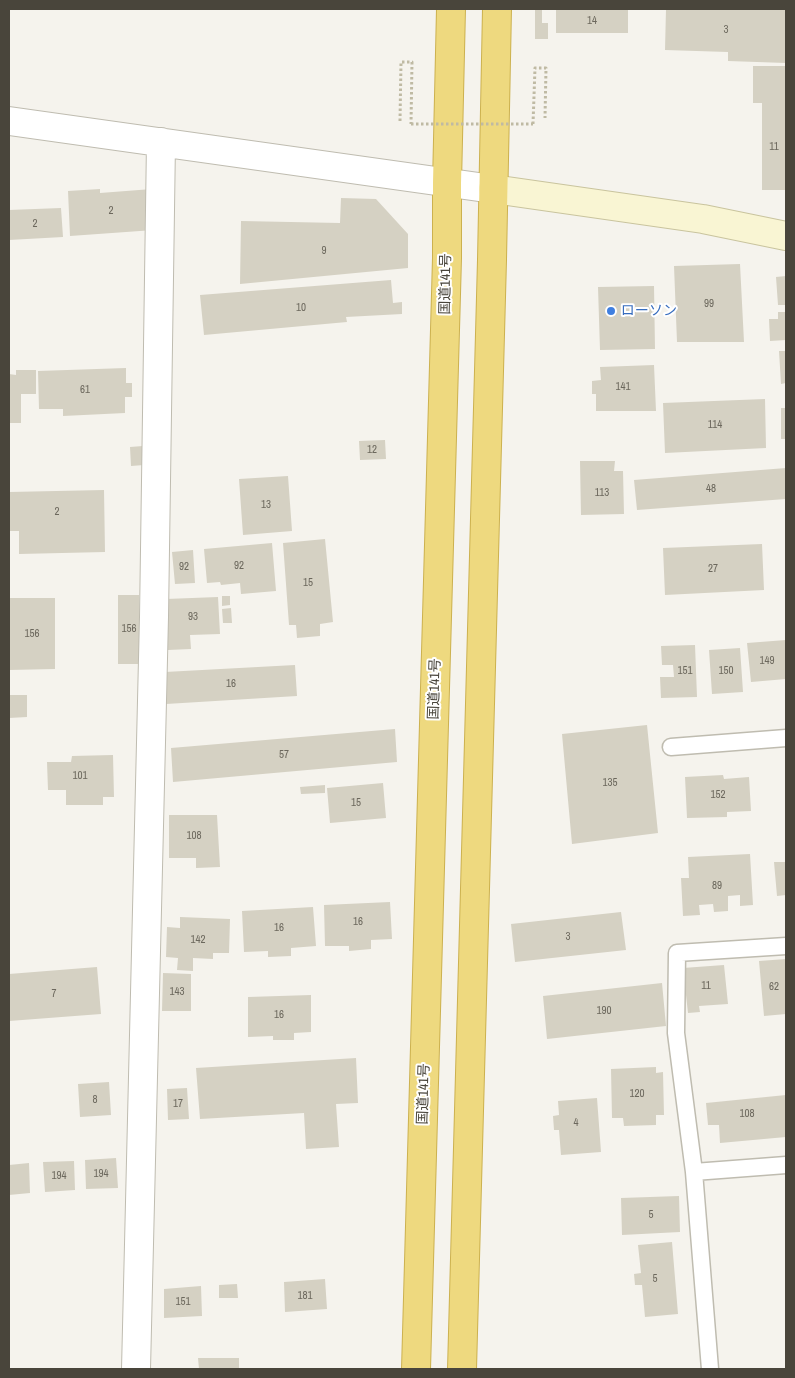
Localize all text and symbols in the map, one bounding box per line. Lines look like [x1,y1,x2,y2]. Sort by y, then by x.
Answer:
house number: 14 [587,14,597,28]
house number: 3 [723,23,729,37]
house number: 11 [769,140,779,154]
house number: 2 [108,204,114,218]
house number: 2 [32,217,38,231]
house number: 9 [321,244,327,258]
street label: 国道141号 [437,253,455,315]
house number: 99 [704,297,714,311]
house number: 10 [296,301,306,315]
place label: ローソン [621,303,677,319]
marker: ローソン [605,305,617,317]
house number: 141 [615,380,631,394]
house number: 61 [80,383,90,397]
house number: 114 [708,418,722,432]
house number: 12 [367,443,377,457]
house number: 48 [706,482,716,496]
house number: 113 [595,486,609,500]
house number: 13 [261,498,271,512]
house number: 2 [54,505,60,519]
house number: 92 [234,559,244,573]
house number: 92 [179,560,189,574]
house number: 27 [708,562,718,576]
house number: 15 [303,576,313,590]
house number: 93 [188,610,198,624]
house number: 156 [121,622,137,636]
house number: 156 [24,627,40,641]
house number: 149 [759,654,775,668]
street label: 国道141号 [426,658,444,720]
house number: 151 [677,664,693,678]
house number: 150 [718,664,734,678]
house number: 16 [226,677,236,691]
house number: 57 [279,748,289,762]
house number: 101 [72,769,88,783]
house number: 135 [602,776,618,790]
house number: 152 [710,788,726,802]
house number: 15 [351,796,361,810]
house number: 108 [186,829,202,843]
house number: 89 [712,879,722,893]
house number: 16 [353,915,363,929]
house number: 16 [274,921,284,935]
house number: 3 [565,930,571,944]
house number: 142 [190,933,206,947]
house number: 11 [701,979,711,993]
house number: 62 [769,980,779,994]
house number: 143 [169,985,185,999]
house number: 7 [51,987,57,1001]
house number: 190 [596,1004,612,1018]
house number: 16 [274,1008,284,1022]
street label: 国道141号 [415,1063,433,1125]
house number: 120 [629,1087,645,1101]
house number: 8 [92,1093,98,1107]
house number: 17 [173,1097,183,1111]
house number: 108 [739,1107,755,1121]
house number: 4 [573,1116,579,1130]
house number: 194 [93,1167,109,1181]
house number: 194 [51,1169,67,1183]
house number: 5 [648,1208,654,1222]
house number: 5 [652,1272,658,1286]
house number: 181 [297,1289,313,1303]
house number: 151 [175,1295,191,1309]

